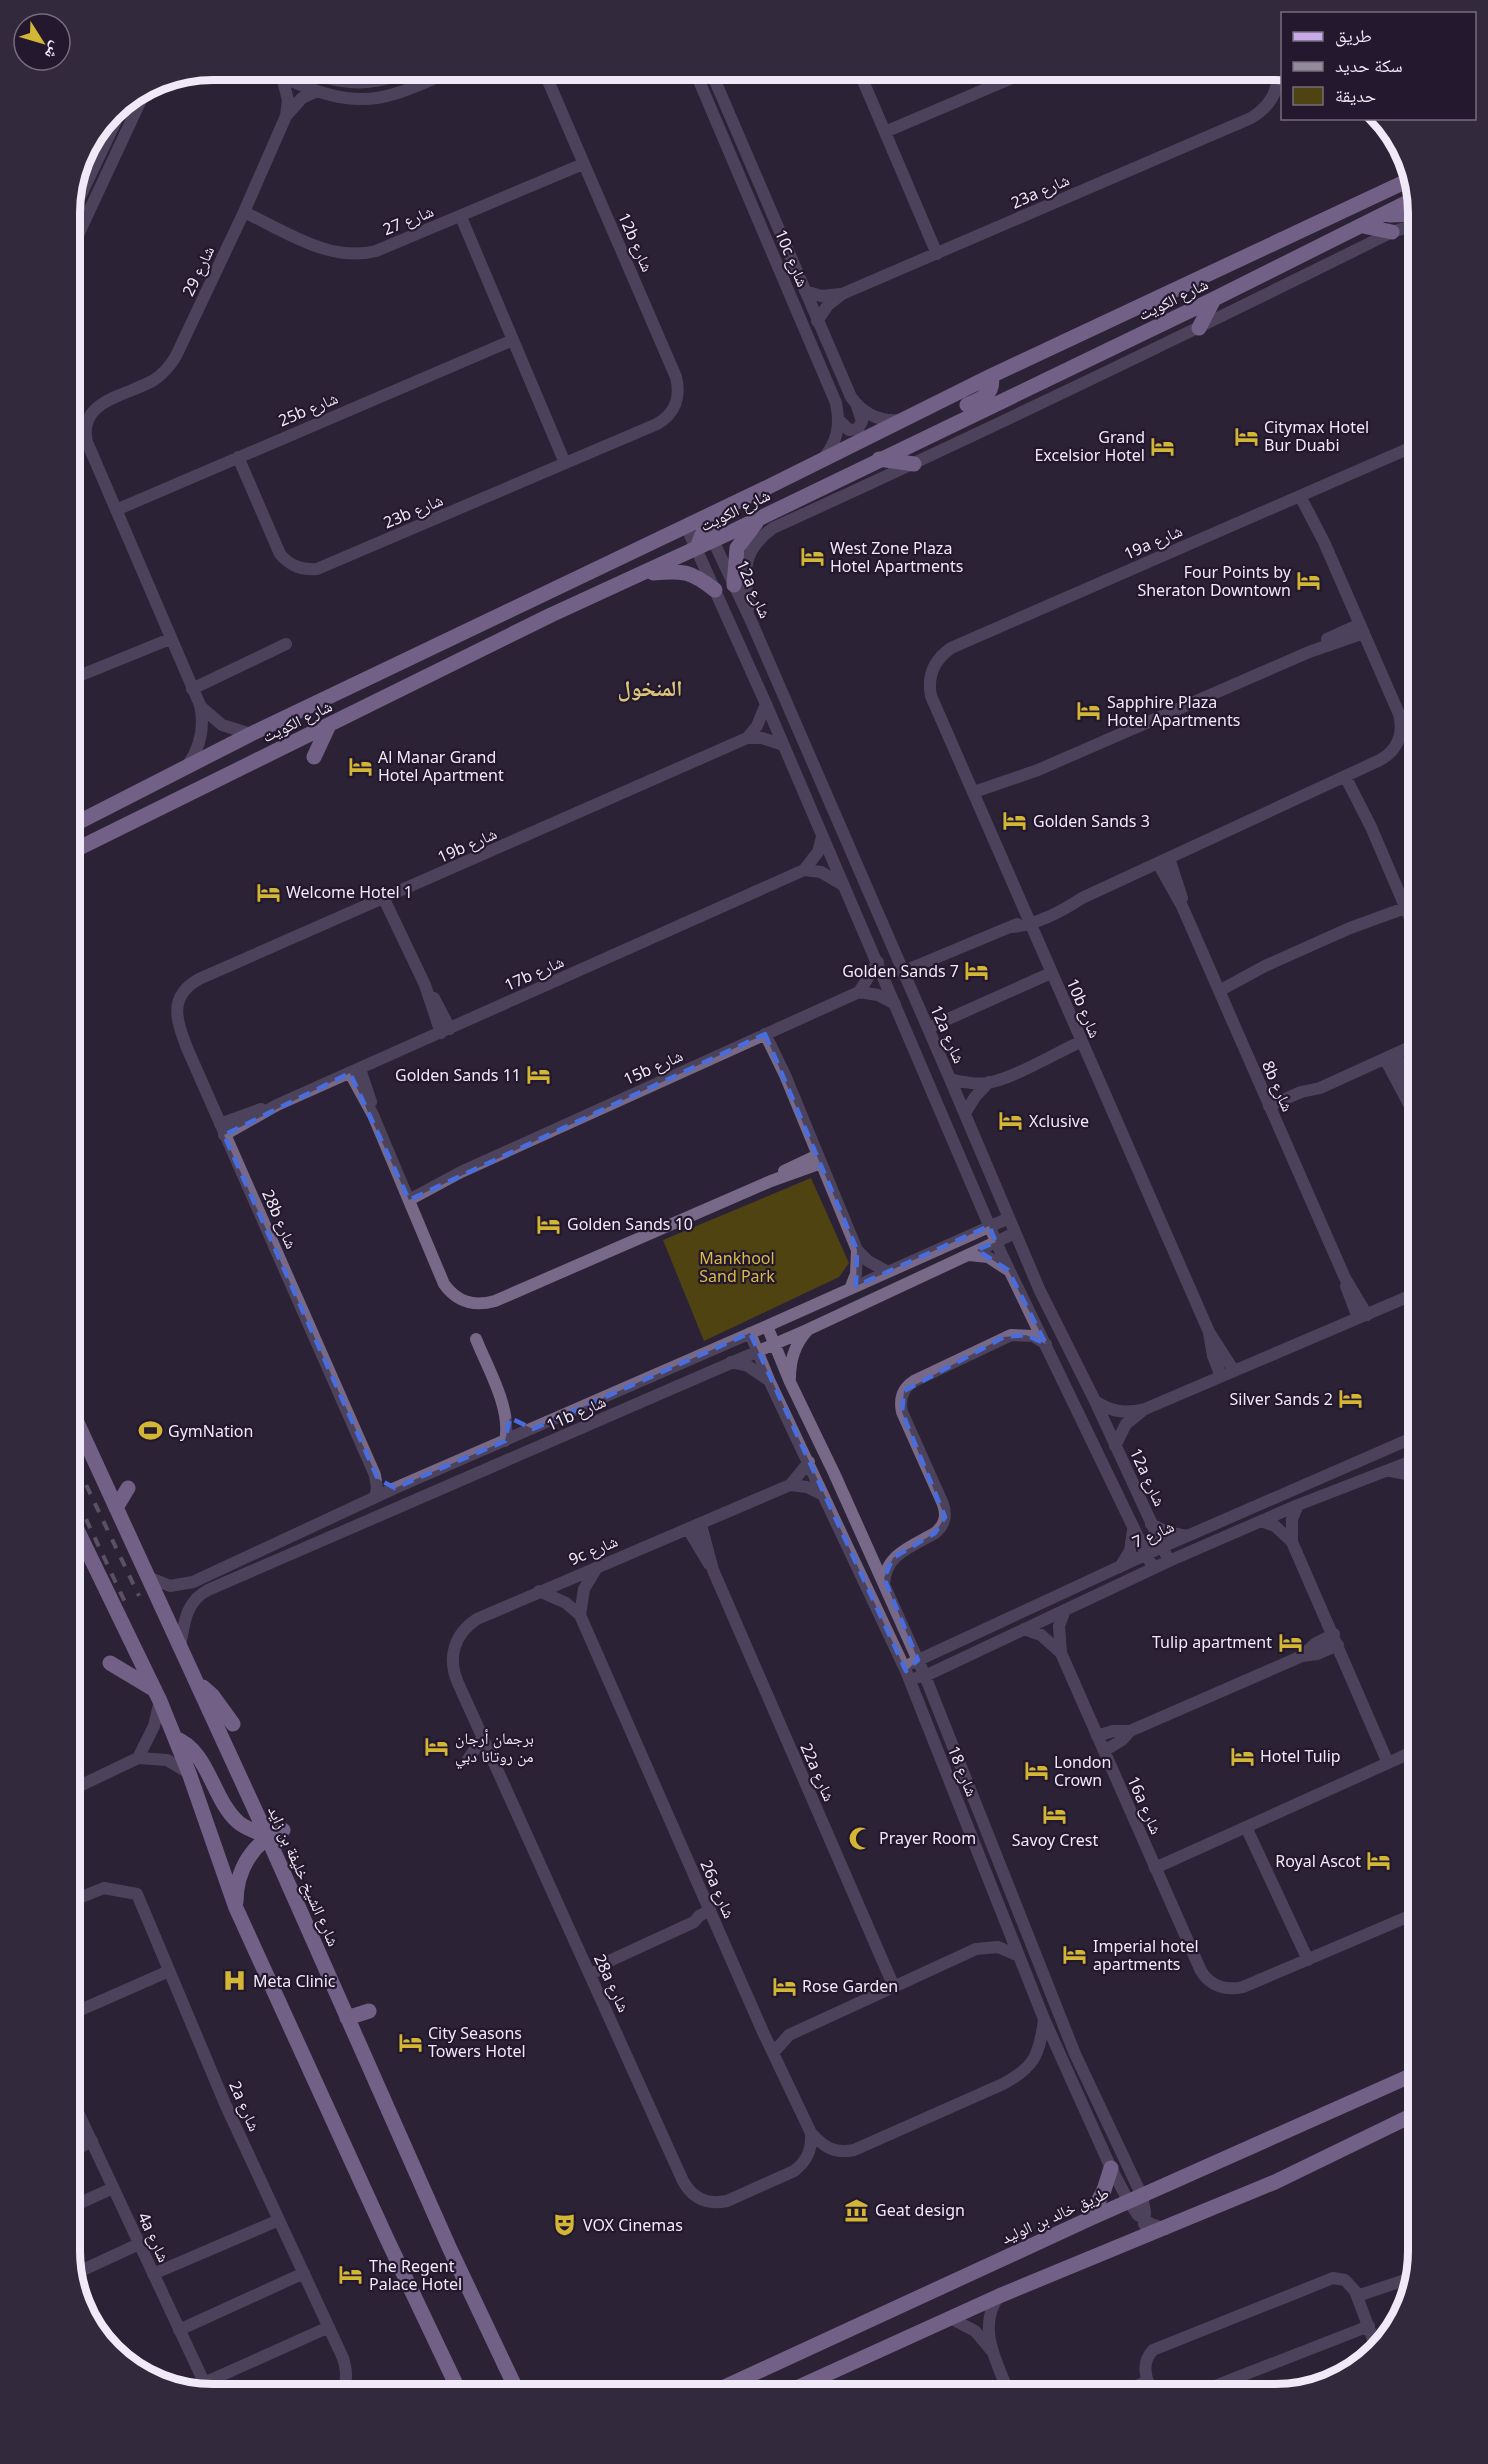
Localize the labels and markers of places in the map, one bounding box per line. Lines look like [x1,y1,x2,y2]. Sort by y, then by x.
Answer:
place label: Citymax Hotel Bur Duabi [1264,416,1369,456]
hotel icon: Citymax Hotel Bur Duabi [1233,423,1259,449]
place label: Grand Excelsior Hotel [1034,426,1145,466]
hotel icon: Grand Excelsior Hotel [1150,433,1176,459]
place label: West Zone Plaza Hotel Apartments [830,537,963,577]
hotel icon: West Zone Plaza Hotel Apartments [799,544,825,570]
place label: Four Points by Sheraton Downtown [1137,561,1292,601]
hotel icon: Four Points by Sheraton Downtown [1296,568,1322,594]
place label: Sapphire Plaza Hotel Apartments [1107,691,1240,731]
hotel icon: Sapphire Plaza Hotel Apartments [1076,698,1102,724]
place label: Al Manar Grand Hotel Apartment [378,746,504,786]
hotel icon: Al Manar Grand Hotel Apartment [347,753,373,779]
hotel icon: Golden Sands 3 [1002,808,1028,834]
place label: Golden Sands 3 [1033,810,1150,832]
hotel icon: Welcome Hotel 1 [255,879,281,905]
place label: Welcome Hotel 1 [286,881,413,903]
hotel icon: Golden Sands 7 [964,958,990,984]
place label: Golden Sands 7 [842,960,959,982]
hotel icon: Golden Sands 11 [526,1062,552,1088]
place label: Golden Sands 11 [395,1064,521,1086]
hotel icon: Xclusive [998,1108,1024,1134]
place label: Xclusive [1029,1110,1089,1132]
hotel icon: Golden Sands 10 [536,1211,562,1237]
place label: Golden Sands 10 [567,1213,693,1235]
hotel icon: Silver Sands 2 [1338,1386,1364,1412]
place label: Silver Sands 2 [1230,1388,1333,1410]
sports icon: GymNation [137,1418,163,1444]
place label: GymNation [168,1420,253,1442]
hotel icon: Tulip apartment [1277,1629,1303,1655]
place label: Tulip apartment [1152,1631,1272,1653]
place label: برجمان أرجان من روتانا دبي [455,1727,534,1769]
hotel icon: برجمان أرجان من روتانا دبي [424,1734,450,1760]
hotel icon: Hotel Tulip [1229,1743,1255,1769]
place label: Hotel Tulip [1260,1745,1341,1767]
place label: London Crown [1054,1751,1111,1791]
hotel icon: London Crown [1023,1758,1049,1784]
hotel icon: Savoy Crest [1042,1802,1068,1828]
mosque icon: Prayer Room [848,1825,874,1851]
place label: Prayer Room [879,1827,976,1849]
place label: Savoy Crest [1012,1829,1098,1851]
hotel icon: Royal Ascot [1366,1848,1392,1874]
place label: Royal Ascot [1275,1850,1361,1872]
place label: Imperial hotel apartments [1093,1935,1199,1975]
hotel icon: Imperial hotel apartments [1062,1942,1088,1968]
hospital icon: Meta Clinic [222,1968,248,1994]
place label: Meta Clinic [253,1970,336,1992]
hotel icon: Rose Garden [771,1973,797,1999]
place label: Rose Garden [802,1975,898,1997]
place label: City Seasons Towers Hotel [428,2022,526,2062]
hotel icon: City Seasons Towers Hotel [397,2029,423,2055]
museum icon: Geat design [844,2197,870,2223]
place label: Geat design [875,2199,965,2221]
theatre icon: VOX Cinemas [552,2212,578,2238]
place label: VOX Cinemas [583,2214,683,2236]
place label: The Regent Palace Hotel [369,2255,462,2295]
hotel icon: The Regent Palace Hotel [338,2262,364,2288]

